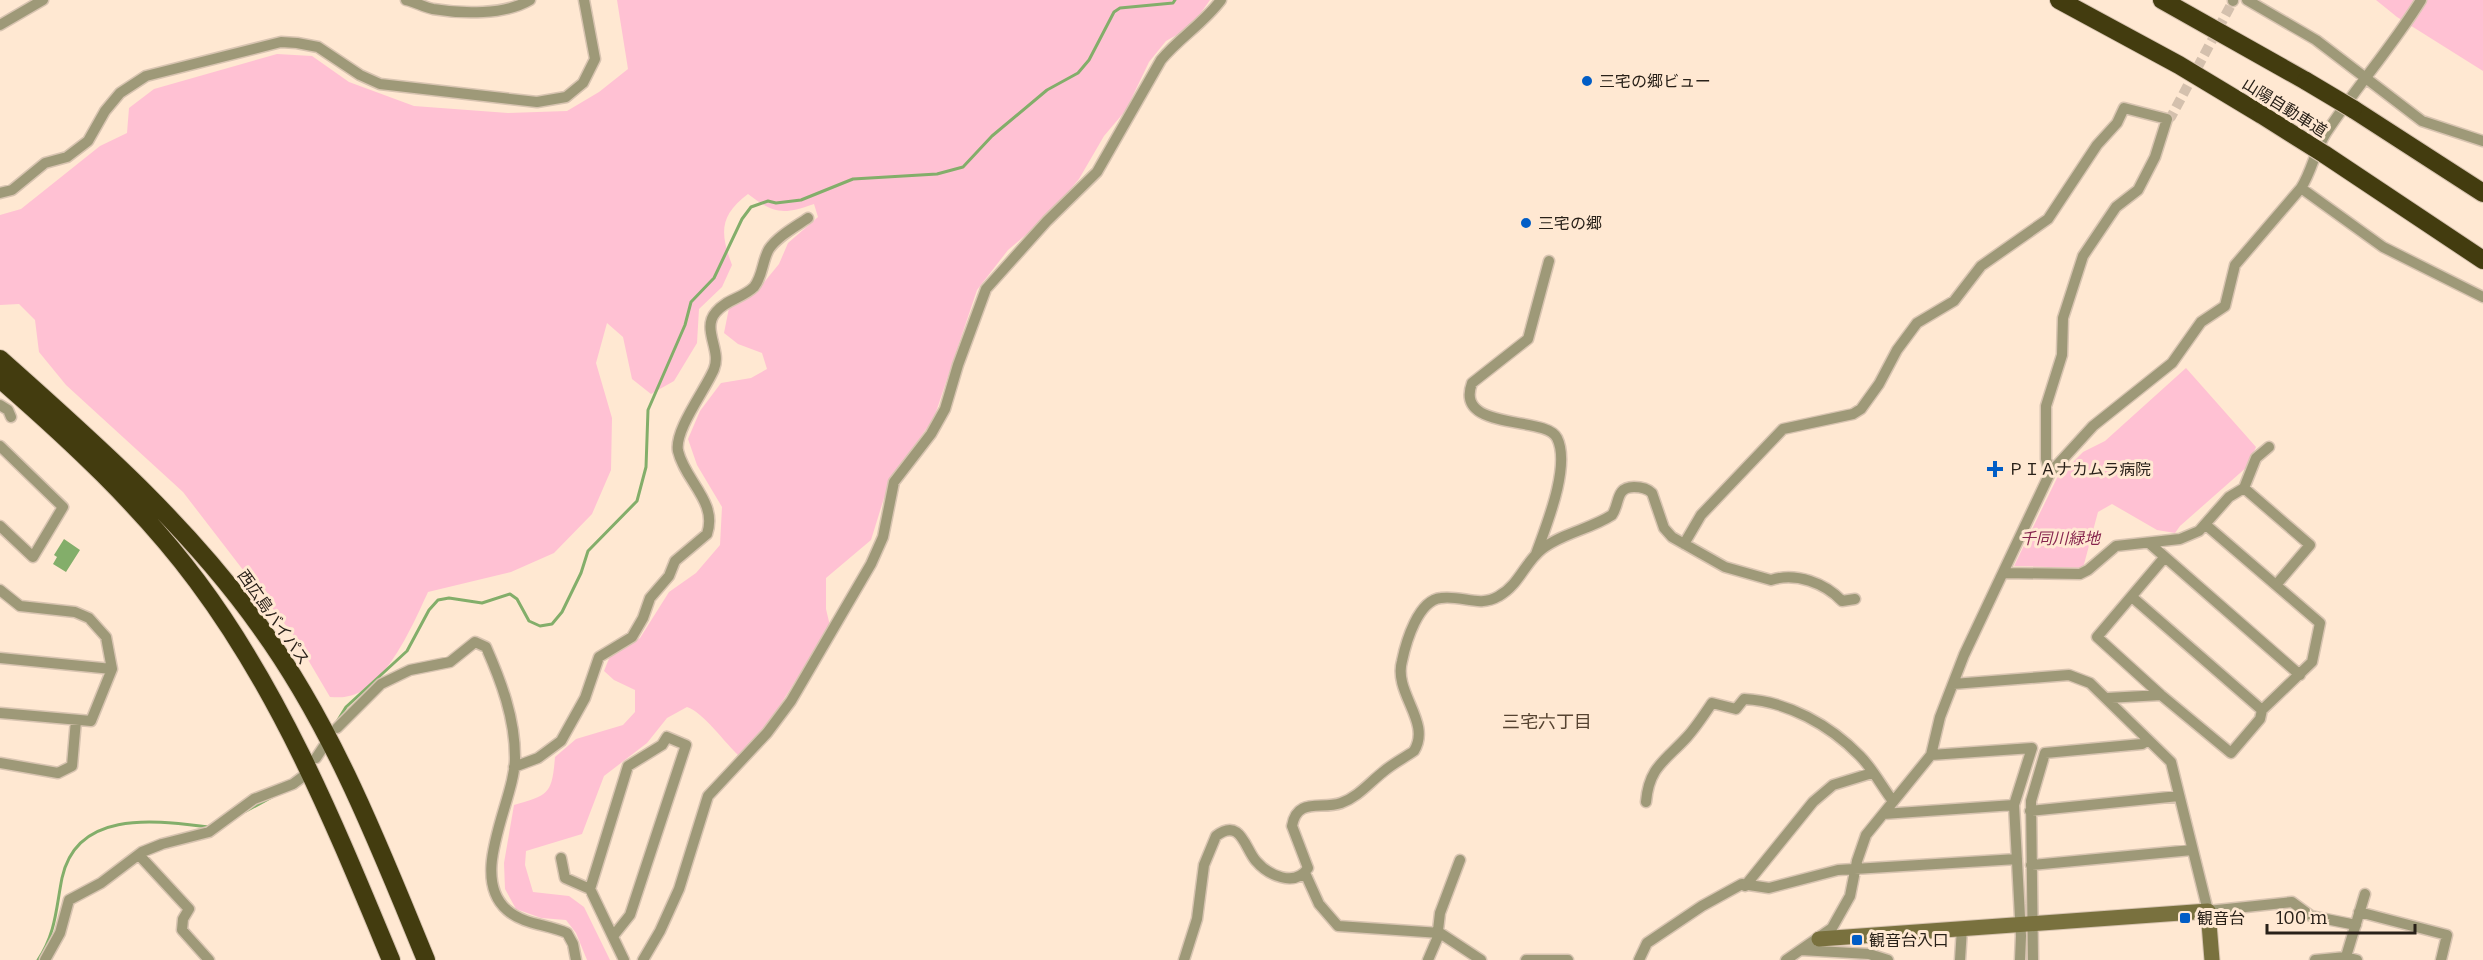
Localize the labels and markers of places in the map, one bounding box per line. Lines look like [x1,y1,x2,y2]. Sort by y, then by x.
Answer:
place label: 三宅の郷ビュー [1599,72,1711,91]
marker: 三宅の郷ビュー [1580,74,1594,88]
place label: 三宅の郷 [1538,214,1602,233]
marker: 三宅の郷 [1519,216,1533,230]
marker: ＰＩＡナカムラ病院 [1986,460,2004,478]
place label: ＰＩＡナカムラ病院 [2008,460,2151,479]
place label: 観音台 [2197,909,2245,928]
marker: 観音台 [2178,911,2192,925]
place label: 観音台入口 [1869,931,1949,950]
marker: 観音台入口 [1850,933,1864,947]

